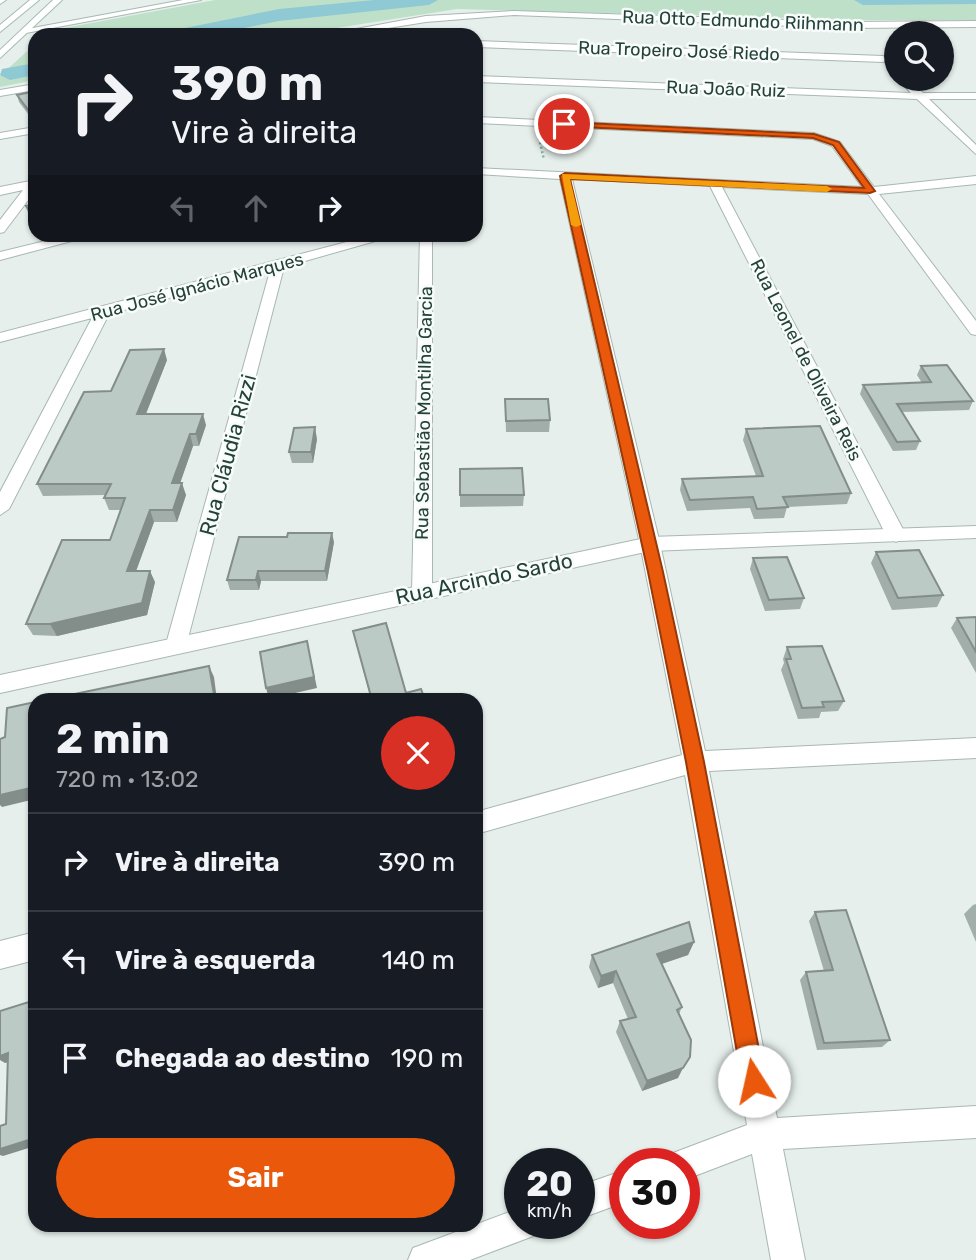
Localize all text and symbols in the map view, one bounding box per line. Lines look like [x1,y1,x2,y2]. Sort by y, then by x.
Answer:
street label: Rua Otto Edmundo Riihmann [622,6,864,36]
map controls [884,21,954,91]
button: search [884,21,954,91]
street label: Rua Tropeiro José Riedo [578,36,780,66]
text: 390 m [171,54,323,112]
icon: right [56,56,147,147]
street label: Rua João Ruiz [666,76,786,102]
pin [534,94,594,154]
icon: arrive [545,105,583,143]
text: Vire à direita [171,113,357,151]
icon: left [164,189,202,227]
icon: ahead [237,189,275,227]
icon: right [310,189,348,227]
street label: Rua José Ignácio Marques [88,248,306,326]
street label: Rua Leonel de Oliveira Reis [745,255,867,465]
street label: Rua Sebastião Montilha Garcia [411,286,437,540]
street label: Rua Cláudia Rizzi [194,371,261,538]
street label: Rua Arcindo Sardo [393,548,575,610]
text: 2 min [56,714,170,764]
button: close [381,716,455,790]
text: 720 m · 13:02 [56,765,199,793]
icon: right [56,843,94,881]
text: Vire à direita [115,847,280,878]
text: 390 m [378,847,455,878]
icon: left [56,941,94,979]
text: Vire à esquerda [115,945,316,976]
text: 140 m [382,945,455,976]
icon: arrive [56,1039,94,1077]
text: Chegada ao destino [115,1043,370,1074]
text: 190 m [391,1043,463,1074]
position arrow [717,1044,791,1118]
button: Sair [56,1138,455,1218]
speed limit sign: 30 [609,1148,700,1239]
text: 20 [526,1163,573,1205]
text: km/h [527,1200,572,1222]

